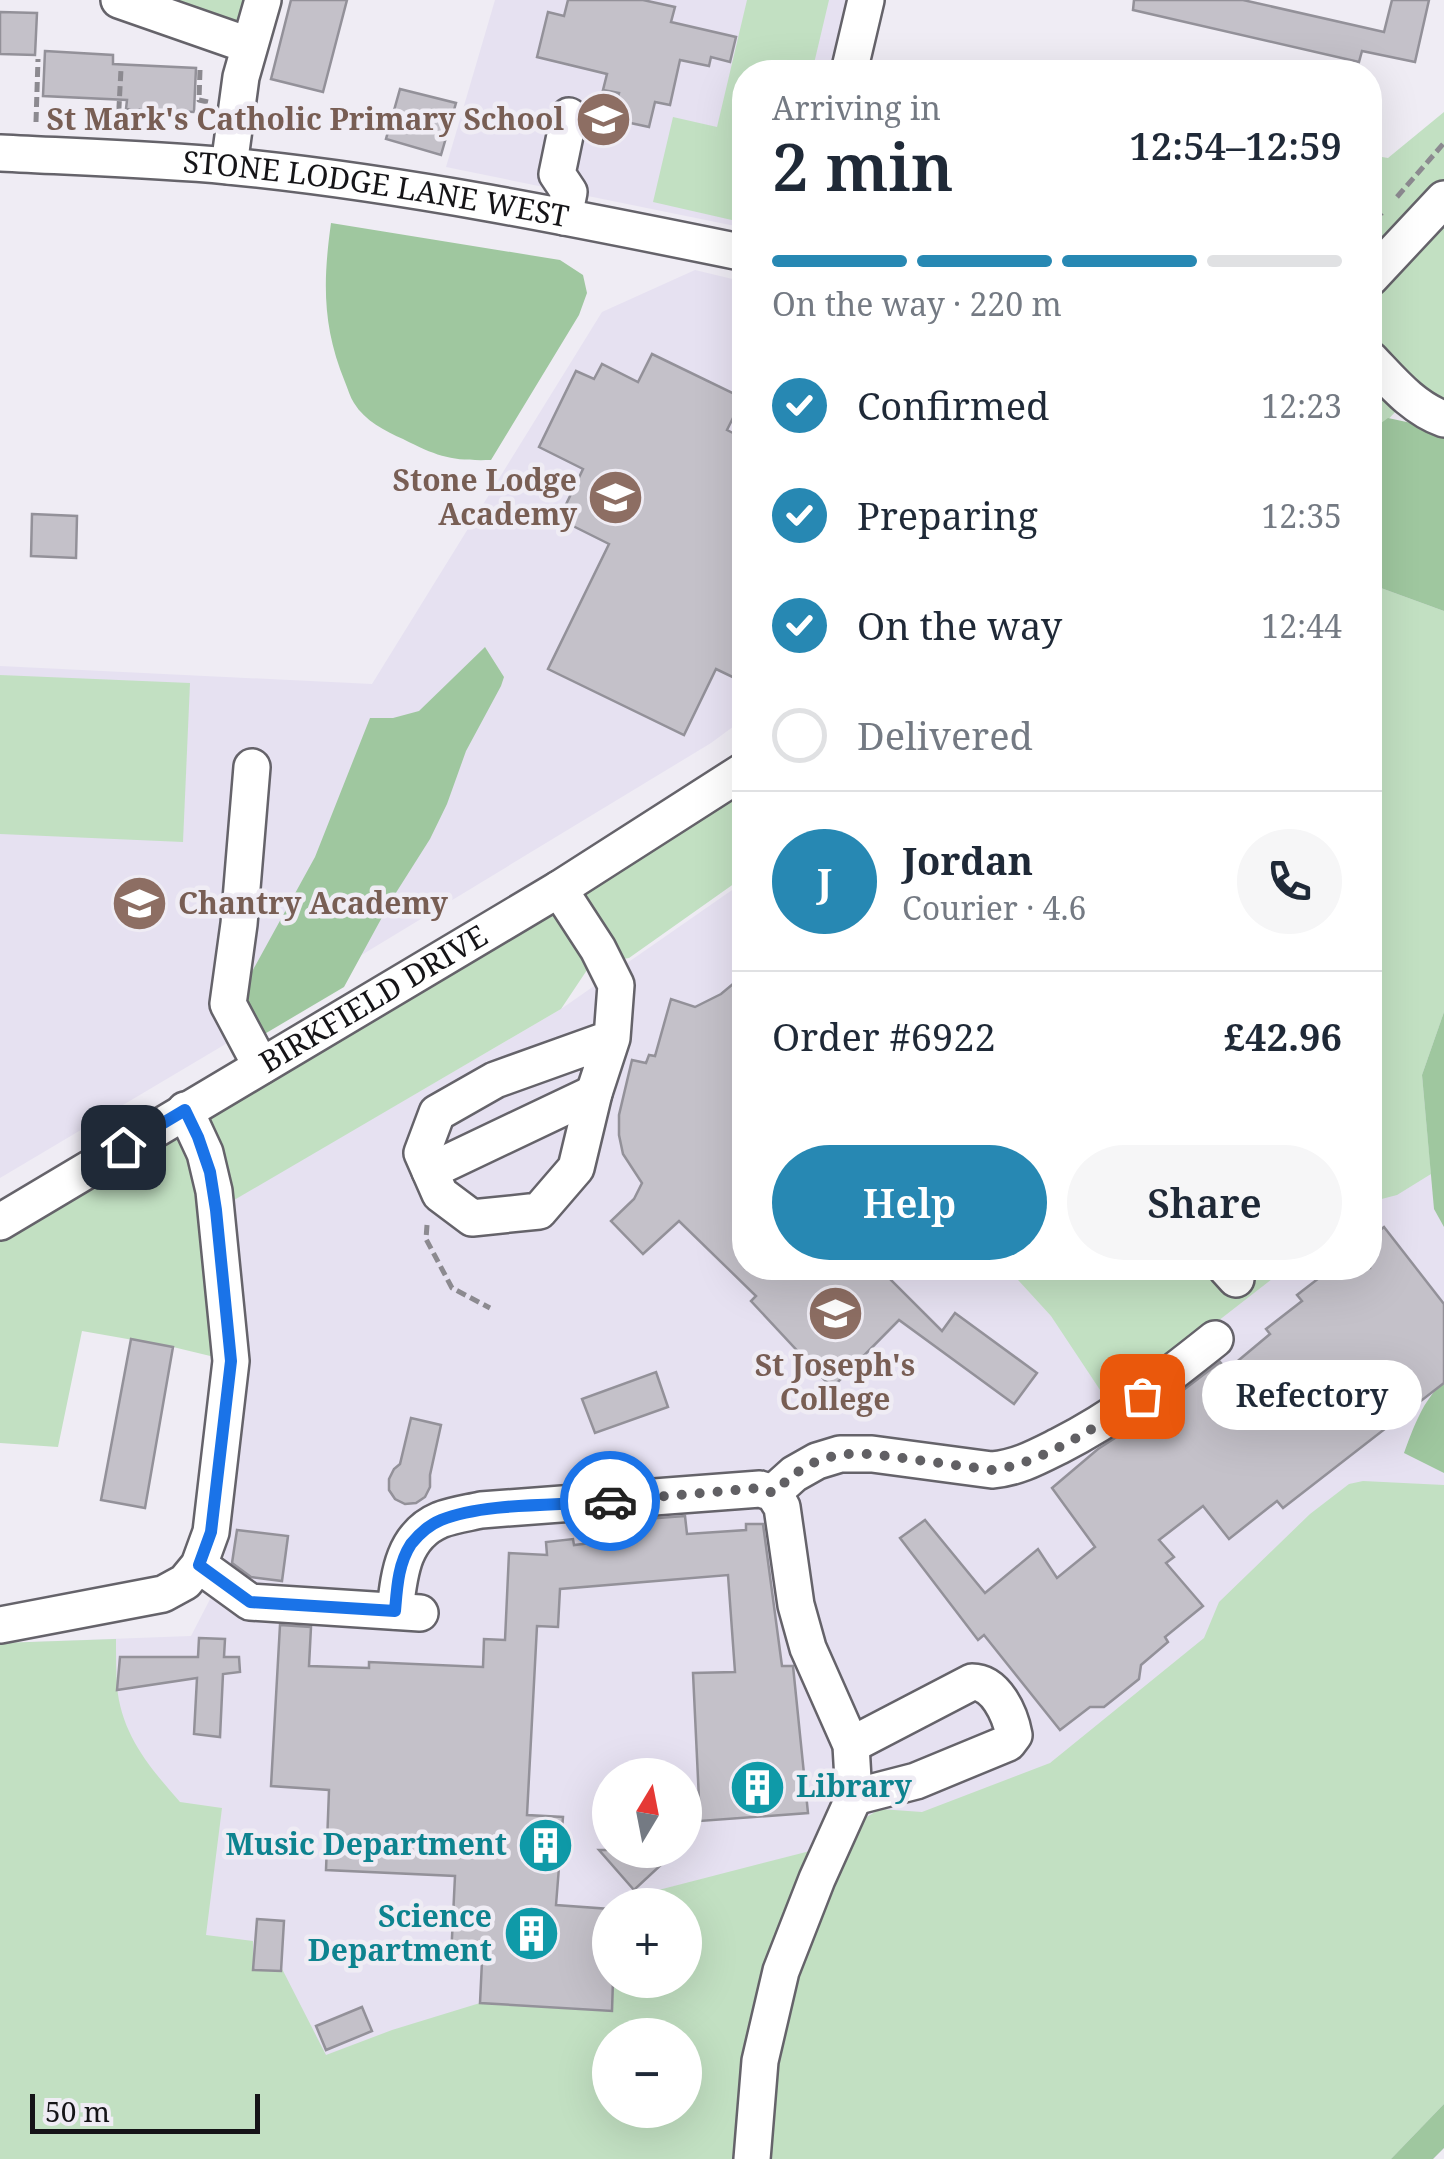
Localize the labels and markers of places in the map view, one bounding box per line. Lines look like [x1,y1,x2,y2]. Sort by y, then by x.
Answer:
school or university icon: St Mark's Catholic Primary School [573,90,633,150]
place label: St Mark's Catholic Primary School [47,98,564,139]
place label: Stone Lodge Academy [393,459,578,534]
school or university icon: Stone Lodge Academy [586,468,646,528]
school or university icon: Chantry Academy [109,874,169,934]
place label: Chantry Academy [178,882,449,923]
pin [81,1105,166,1190]
school or university icon: St Joseph's College [805,1284,865,1344]
place label: St Joseph's College [755,1344,915,1419]
pin [1100,1354,1185,1439]
callout: Refectory [1202,1361,1422,1431]
building icon: Library [727,1757,787,1817]
place label: Library [796,1765,912,1806]
building icon: Music Department [516,1815,576,1875]
place label: Music Department [226,1823,507,1864]
place label: Science Department [308,1895,492,1970]
building icon: Science Department [501,1904,561,1964]

